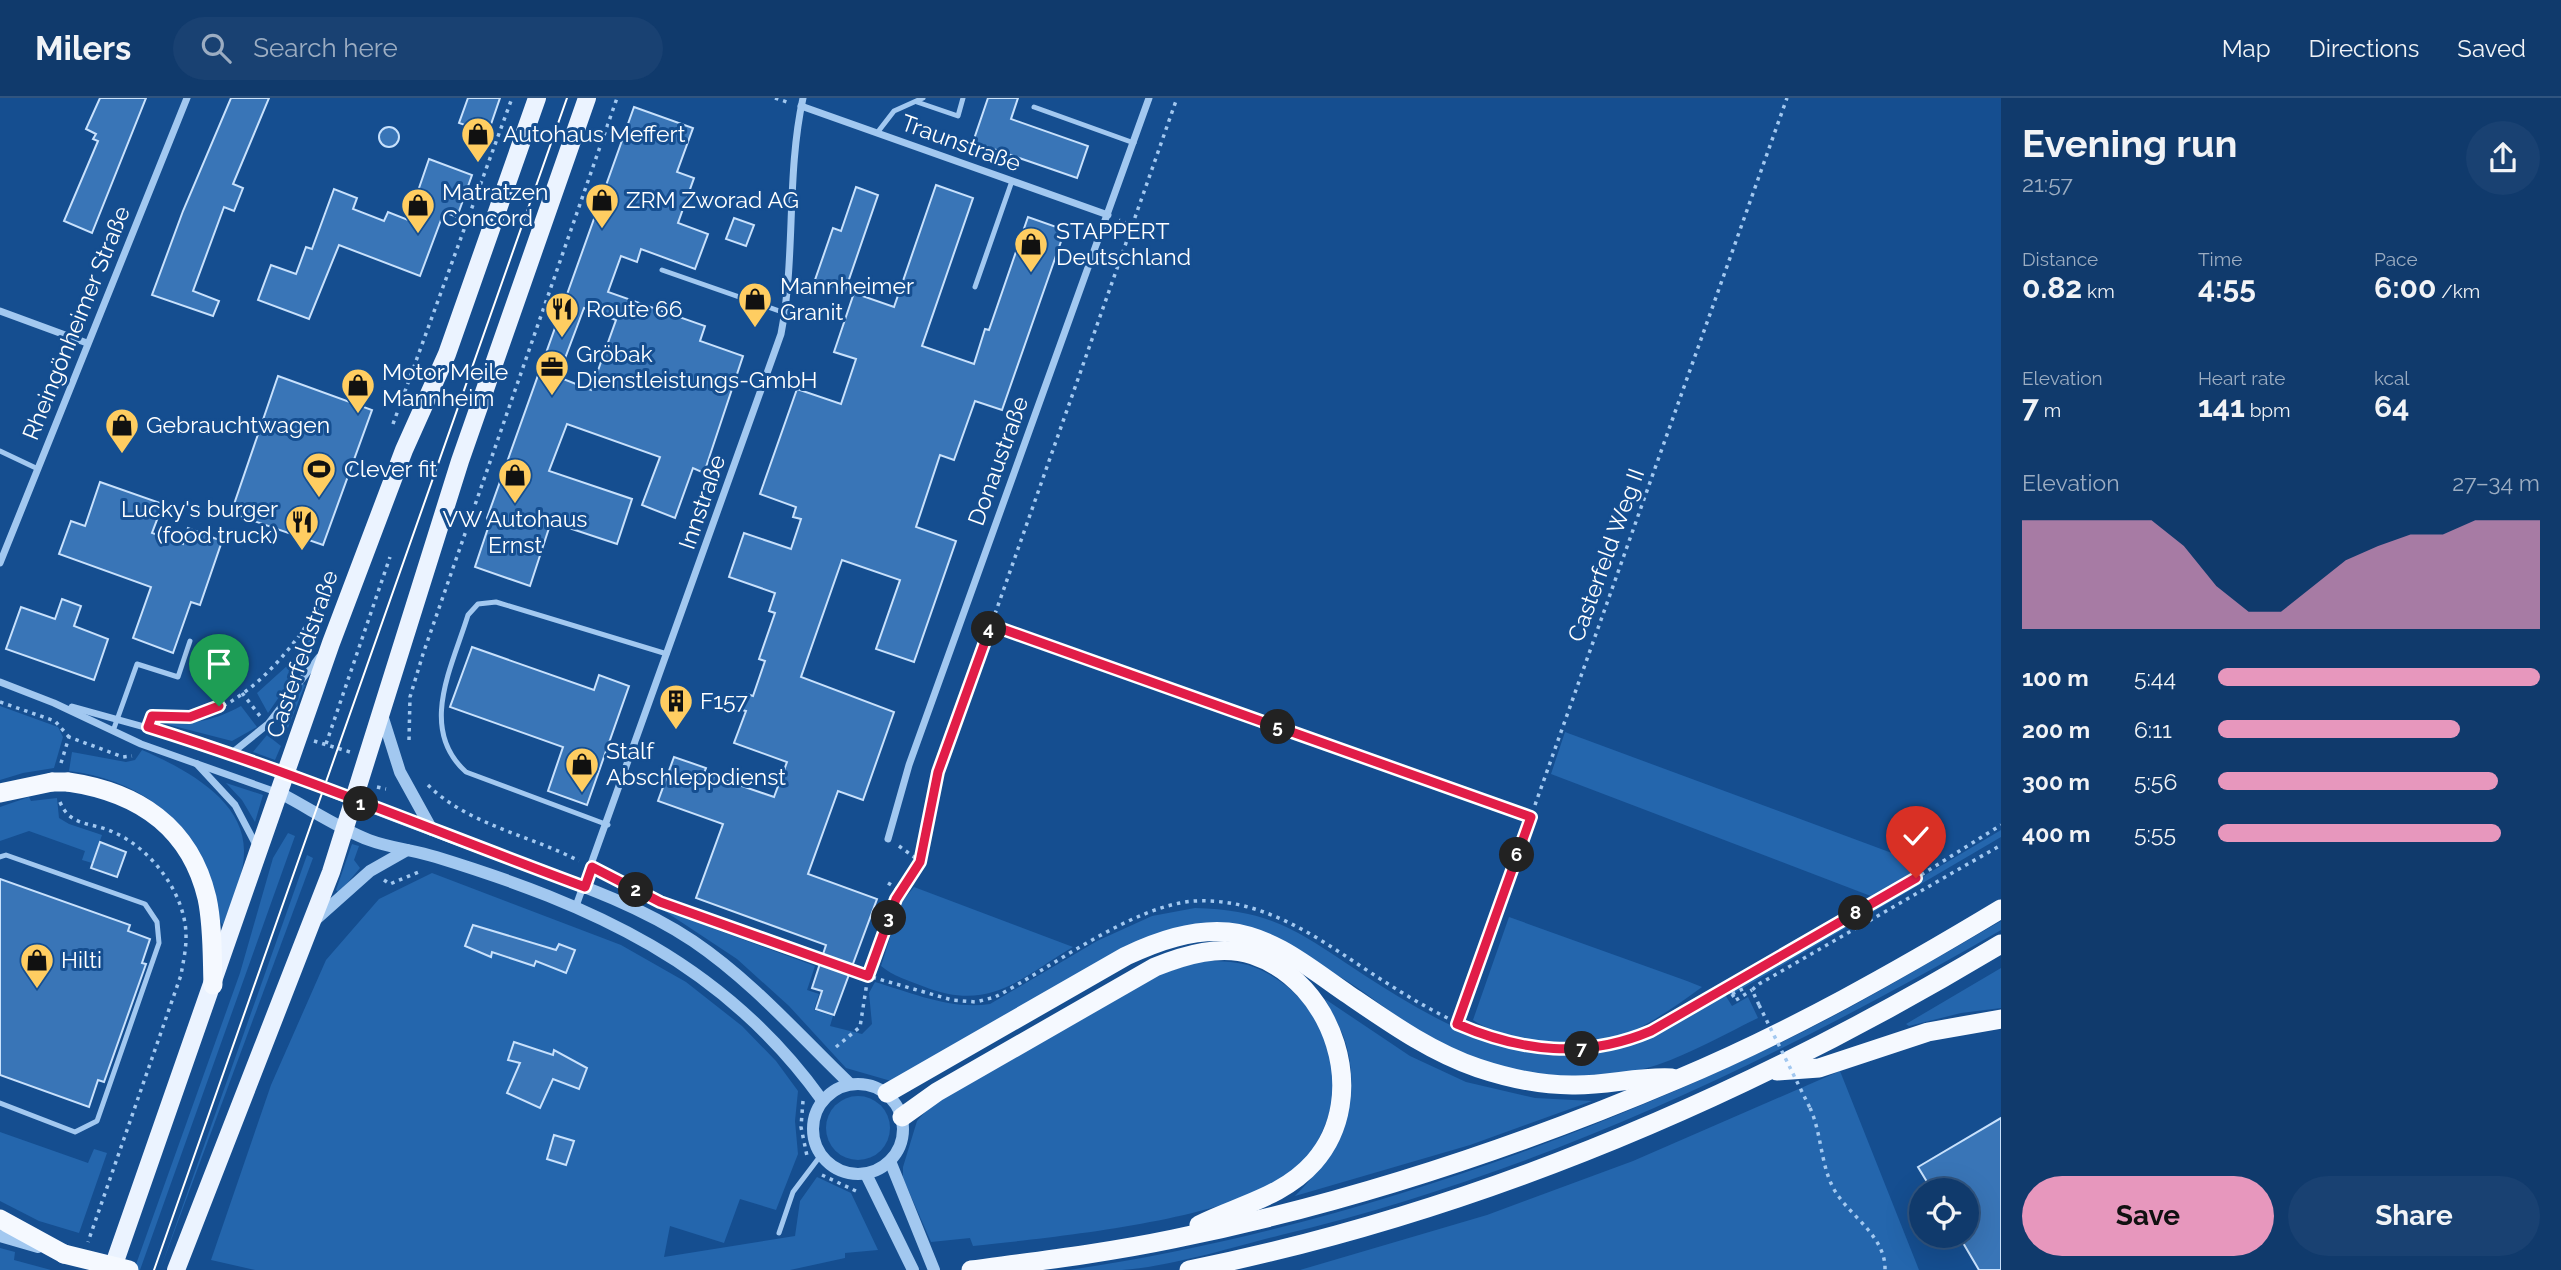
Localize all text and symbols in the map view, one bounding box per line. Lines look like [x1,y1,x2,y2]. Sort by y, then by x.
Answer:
search box [173,17,663,80]
text: Milers [35,29,131,68]
icon: search [197,29,235,67]
text: Search here [253,33,398,63]
text: Map [2222,34,2271,63]
text: Directions [2309,34,2419,63]
text: Saved [2457,34,2526,63]
street label: Traunstraße [898,108,1025,177]
shop icon: Autohaus Meffert [459,115,497,164]
place label: Autohaus Meffert [503,120,686,147]
text: Evening run [2022,121,2237,166]
button: share [2466,121,2540,195]
text: 21:57 [2022,170,2073,197]
place label: Matratzen Concord [442,178,548,231]
shop icon: ZRM Zworad AG [583,181,621,230]
shop icon: Matratzen Concord [399,186,437,235]
place label: ZRM Zworad AG [626,186,799,213]
street label: Rheingönheimer Straße [16,202,135,444]
place label: STAPPERT Deutschland [1056,217,1191,270]
shop icon: STAPPERT Deutschland [1012,225,1050,274]
text: Distance [2022,248,2098,270]
text: Time [2198,248,2242,270]
text: Pace [2374,248,2418,270]
text: 0.82 [2022,270,2082,305]
text: 4:55 [2198,270,2256,305]
text: 6:00 [2374,270,2436,305]
place label: Mannheimer Granit [780,272,914,325]
shop icon: Mannheimer Granit [736,280,774,329]
text: km [2082,280,2115,302]
text: /km [2436,280,2480,302]
restaurant icon: Route 66 [543,290,581,339]
place label: Route 66 [586,295,683,322]
place label: Gröbak Dienstleistungs-GmbH [576,340,817,393]
office icon: Gröbak Dienstleistungs-GmbH [533,348,571,397]
place label: Motor Meile Mannheim [382,358,508,411]
shop icon: Motor Meile Mannheim [339,366,377,415]
text: Elevation [2022,367,2103,389]
text: Heart rate [2198,367,2286,389]
text: kcal [2374,367,2410,389]
text: 7 [2022,389,2039,424]
text: 141 [2198,389,2245,424]
text: 64 [2374,389,2409,424]
street label: Donaustraße [962,393,1033,529]
text: m [2039,399,2061,421]
text: bpm [2245,399,2291,421]
shop icon: Gebrauchtwagen [103,406,141,455]
place label: Gebrauchtwagen [146,411,330,438]
sports icon: Clever fit [300,450,338,499]
street label: Innstraße [673,451,730,553]
place label: Clever fit [344,455,438,482]
shop icon: VW Autohaus Ernst [496,456,534,505]
street label: Casterfeld Weg II [1562,465,1649,645]
text: Elevation [2022,469,2120,496]
text: 27–34 m [2452,469,2540,496]
place label: Lucky's burger (food truck) [121,495,278,548]
restaurant icon: Lucky's burger (food truck) [283,503,321,552]
place label: VW Autohaus Ernst [443,505,587,558]
street label: Casterfeldstraße [260,567,343,741]
pin: 4 [972,612,1006,646]
text: 4 [983,617,994,639]
pin [189,634,249,706]
icon: arrive [200,645,238,683]
text: 100 m [2022,664,2089,691]
text: 5:44 [2134,664,2176,691]
building icon: F157 [657,682,695,731]
place label: F157 [700,687,748,714]
pin: 5 [1260,710,1296,744]
text: 5 [1272,715,1283,737]
text: 200 m [2022,716,2090,743]
text: 6:11 [2134,716,2172,743]
place label: Stalf Abschleppdienst [606,737,786,790]
shop icon: Stalf Abschleppdienst [563,745,601,794]
text: 300 m [2022,768,2090,795]
text: 5:56 [2134,768,2177,795]
pin: 1 [344,786,378,822]
text: 1 [356,792,365,814]
pin [1886,806,1946,878]
icon: check [1897,817,1935,855]
text: 400 m [2022,820,2090,847]
text: 5:55 [2134,820,2176,847]
pin: 6 [1500,838,1534,872]
text: 6 [1511,843,1522,865]
pin: 2 [618,872,654,908]
text: 2 [630,878,641,900]
pin: 8 [1839,896,1874,930]
pin: 3 [872,900,906,936]
text: 8 [1850,901,1861,923]
text: 3 [883,906,894,928]
shop icon: Hilti [18,941,56,990]
place label: Hilti [61,946,102,973]
pin: 7 [1564,1032,1600,1066]
text: 7 [1576,1037,1587,1059]
button: Save [2022,1176,2274,1256]
button: Share [2288,1176,2540,1256]
map controls [1909,1178,1979,1248]
button: locate [1909,1178,1979,1248]

